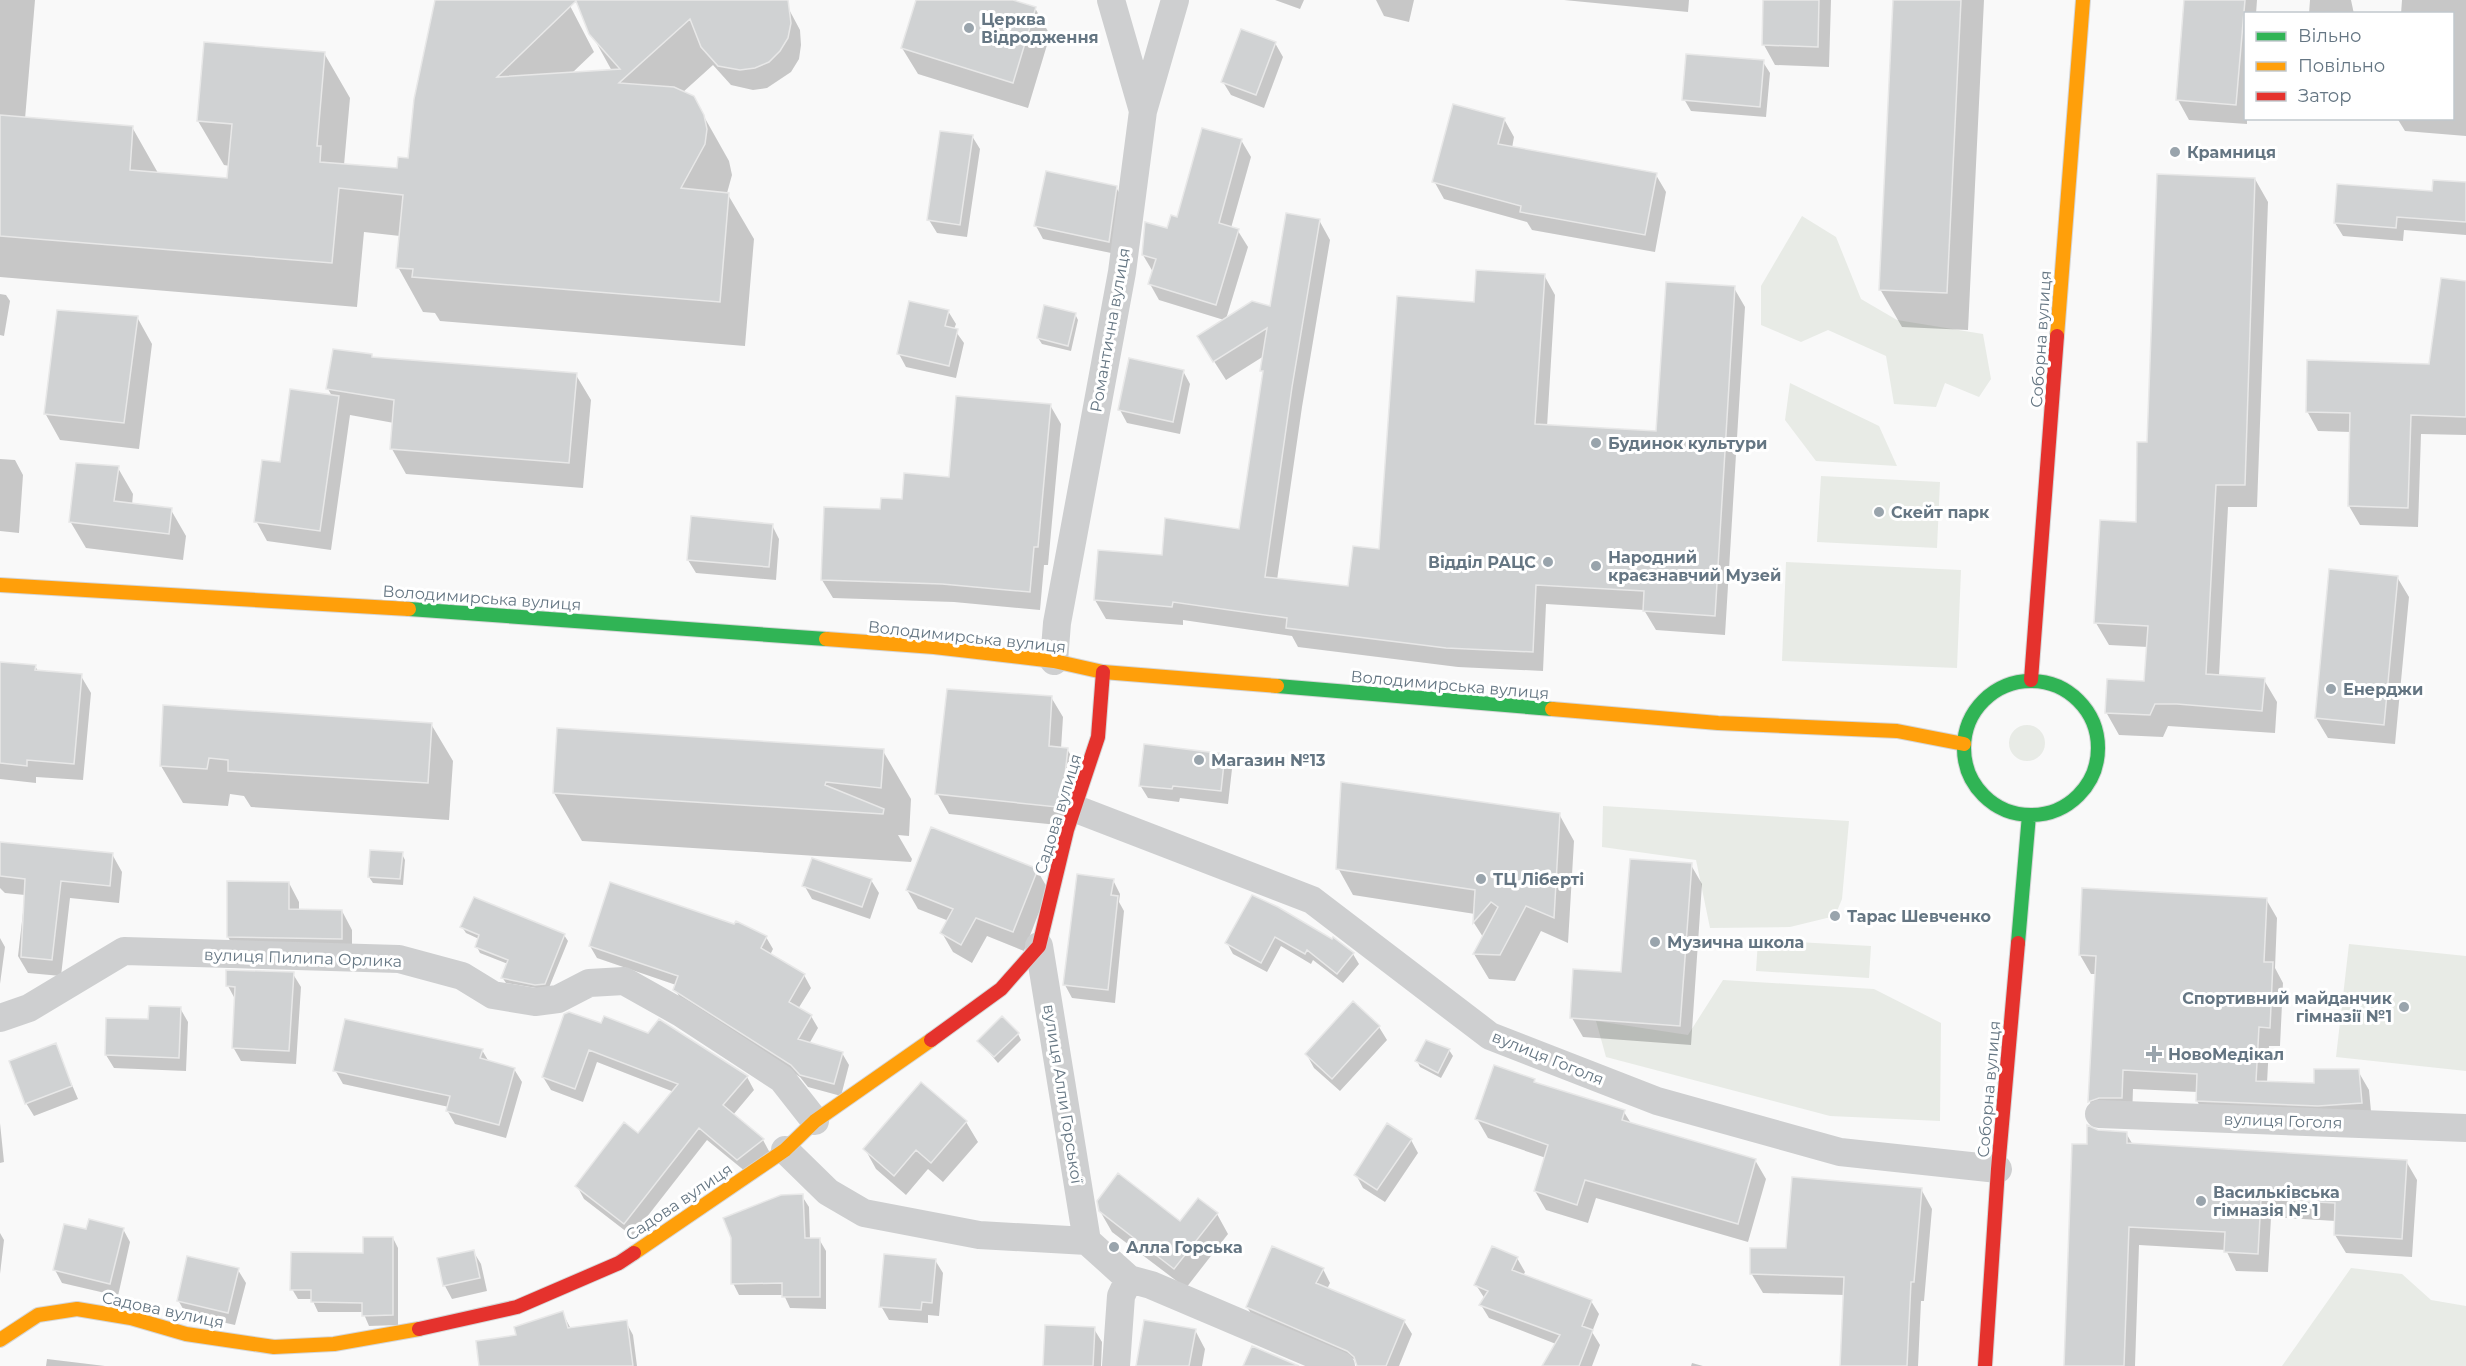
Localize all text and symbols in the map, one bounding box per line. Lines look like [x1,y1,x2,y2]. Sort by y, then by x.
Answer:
place label: Церква Відродження [981,10,1099,47]
legend [2244,12,2454,120]
marker: Церква Відродження [962,21,976,35]
text: Вільно [2298,25,2362,47]
text: Повільно [2298,55,2385,77]
text: Затор [2298,85,2352,107]
place label: Крамниця [2187,143,2276,162]
marker: Крамниця [2168,145,2182,159]
street label: Романтична вулиця [1086,246,1134,414]
street label: Соборна вулиця [2027,270,2055,408]
place label: Будинок культури [1608,434,1767,453]
marker: Будинок культури [1589,436,1603,450]
place label: Скейт парк [1891,503,1990,522]
marker: Скейт парк [1872,505,1886,519]
place label: Народний краєзнавчий Музей [1608,548,1781,585]
place label: Відділ РАЦС [1428,553,1536,572]
marker: Відділ РАЦС [1541,555,1555,569]
marker: Народний краєзнавчий Музей [1589,559,1603,573]
street label: Володимирська вулиця [382,582,582,614]
street label: Володимирська вулиця [867,617,1067,657]
street label: Володимирська вулиця [1350,667,1550,703]
place label: Енерджи [2343,680,2423,699]
marker: Енерджи [2324,682,2338,696]
place label: Магазин №13 [1211,751,1326,770]
street label: Садова вулиця [1031,752,1085,876]
marker: Магазин №13 [1192,753,1206,767]
place label: ТЦ Ліберті [1493,870,1584,889]
marker: ТЦ Ліберті [1474,872,1488,886]
place label: Тарас Шевченко [1847,907,1991,926]
marker: Тарас Шевченко [1828,909,1842,923]
place label: Музична школа [1667,933,1804,952]
marker: Музична школа [1648,935,1662,949]
street label: вулиця Пилипа Орлика [204,945,402,971]
place label: Спортивний майданчик гімназії №1 [2182,989,2393,1026]
marker: Спортивний майданчик гімназії №1 [2397,1000,2411,1014]
street label: вулиця Алли Горської [1039,1003,1087,1185]
street label: Соборна вулиця [1974,1020,2004,1158]
street label: вулиця Гоголя [1489,1027,1607,1089]
marker: НовоМедікал [2145,1045,2163,1063]
place label: НовоМедікал [2168,1045,2284,1064]
street label: вулиця Гоголя [2223,1109,2343,1133]
street label: Садова вулиця [622,1159,736,1245]
place label: Васильківська гімназія № 1 [2213,1183,2340,1220]
marker: Васильківська гімназія № 1 [2194,1194,2208,1208]
place label: Алла Горська [1126,1238,1243,1257]
marker: Алла Горська [1107,1240,1121,1254]
street label: Садова вулиця [100,1288,226,1332]

